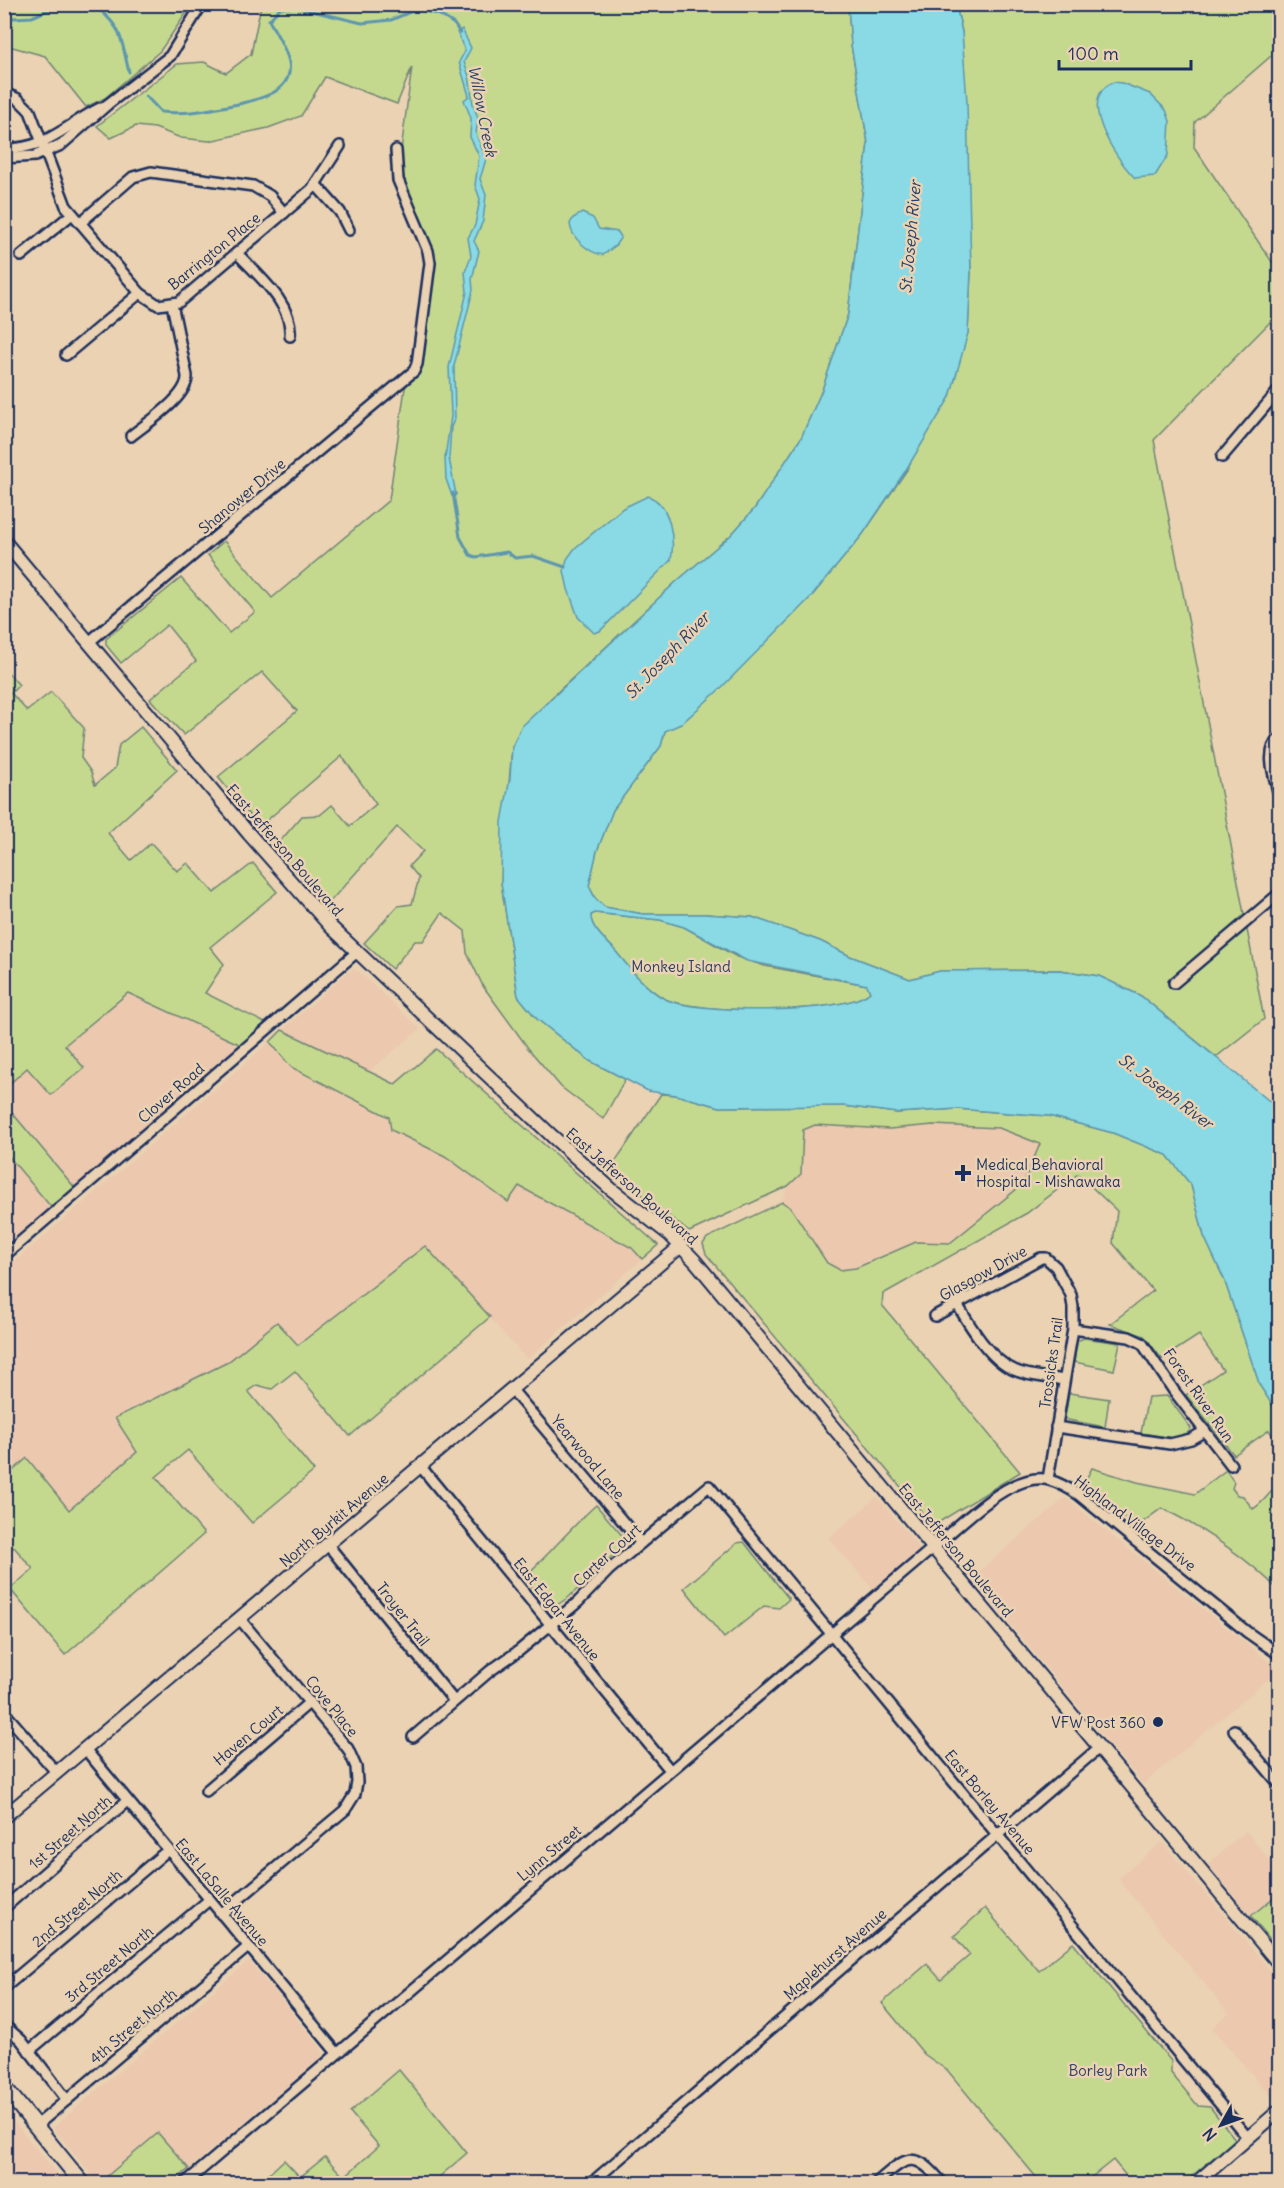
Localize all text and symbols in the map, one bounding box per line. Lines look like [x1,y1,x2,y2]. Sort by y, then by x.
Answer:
scale bar [1059,33,1191,71]
text: 100 m [1068,42,1119,65]
water label: Willow Creek [464,64,502,160]
water label: St. Joseph River [895,177,925,294]
street label: Barrington Place [164,208,264,294]
street label: Shanower Drive [195,454,289,538]
water label: St. Joseph River [621,606,715,703]
street label: East Jefferson Boulevard [223,780,348,920]
park label: Monkey Island [631,957,731,976]
water label: St. Joseph River [1115,1049,1219,1134]
street label: Clover Road [134,1059,208,1127]
street label: East Jefferson Boulevard [562,1124,702,1249]
place label: Medical Behavioral Hospital - Mishawaka [976,1155,1121,1191]
marker: Medical Behavioral Hospital - Mishawaka [954,1164,972,1182]
street label: Glasgow Drive [936,1241,1030,1305]
street label: Trossicks Trail [1035,1316,1067,1410]
street label: Forest River Run [1160,1344,1239,1446]
street label: Yearwood Lane [547,1411,629,1503]
street label: North Byrkit Avenue [276,1469,392,1571]
street label: Highland Village Drive [1070,1471,1200,1575]
street label: East Jefferson Boulevard [895,1479,1018,1621]
street label: Carter Court [569,1519,645,1591]
street label: East Edgar Avenue [510,1554,604,1664]
street label: Troyer Trail [372,1578,434,1650]
street label: Cove Place [302,1671,362,1741]
street label: Haven Court [209,1700,287,1770]
place label: VFW Post 360 [1051,1713,1146,1732]
marker: VFW Post 360 [1151,1715,1165,1729]
street label: East Borley Avenue [941,1746,1039,1858]
street label: 1st Street North [25,1791,116,1873]
street label: Lynn Street [513,1821,585,1885]
street label: East LaSalle Avenue [171,1834,273,1950]
street label: 2nd Street North [28,1865,126,1951]
street label: Maplehurst Avenue [780,1904,890,2004]
street label: 3rd Street North [61,1921,157,2006]
street label: 4th Street North [86,1984,181,2068]
park label: Borley Park [1069,2061,1148,2080]
north arrow [1191,2095,1251,2155]
text: N [1198,2124,1221,2145]

